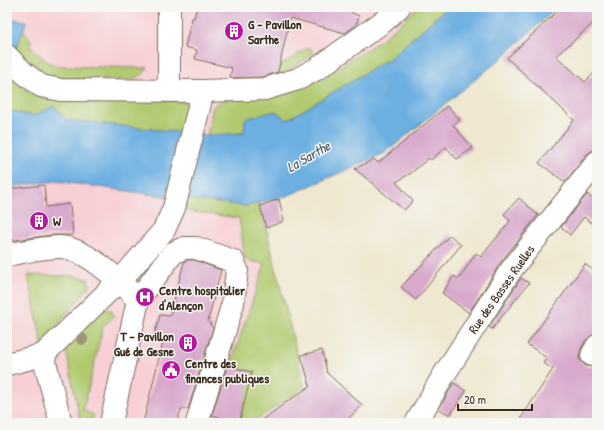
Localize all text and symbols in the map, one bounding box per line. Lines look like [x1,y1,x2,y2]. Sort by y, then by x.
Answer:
place label: G - Pavillon Sarthe [248,15,302,48]
building icon: G - Pavillon Sarthe [223,20,245,42]
water label: La Sarthe [283,135,335,176]
building icon: W [28,210,50,232]
place label: W [53,212,62,230]
street label: Rue des Basses Ruelles [464,241,538,337]
place label: Centre hospitalier d'Alençon [159,281,246,314]
hospital icon: Centre hospitalier d'Alençon [134,286,156,308]
place label: T - Pavillon Gué de Gesne [114,327,175,360]
building icon: T - Pavillon Gué de Gesne [177,332,199,354]
place label: Centre des finances publiques [185,354,269,388]
public building icon: Centre des finances publiques [160,359,182,381]
scale bar [458,386,532,412]
text: 20 m [464,391,486,408]

